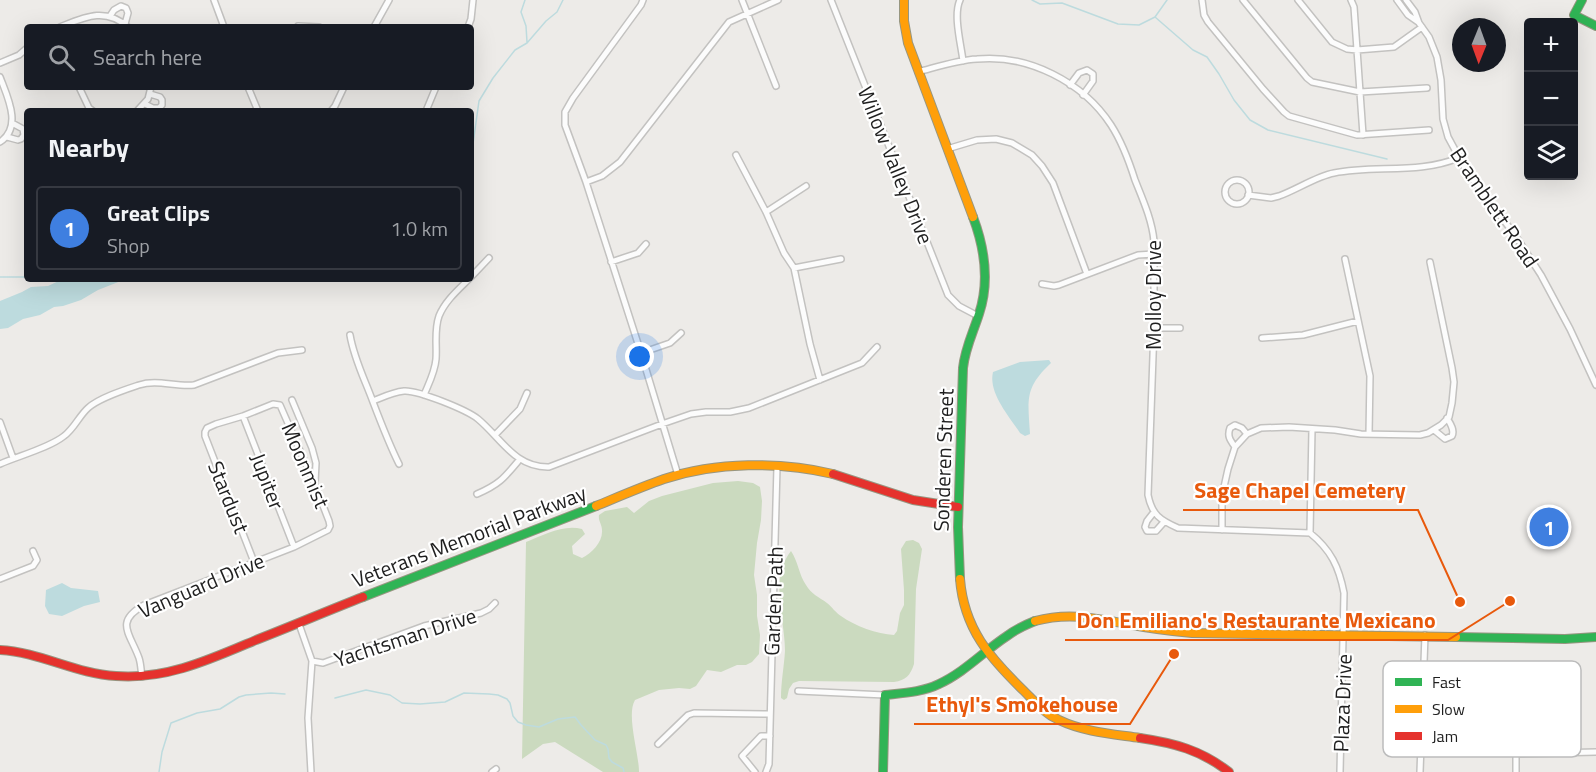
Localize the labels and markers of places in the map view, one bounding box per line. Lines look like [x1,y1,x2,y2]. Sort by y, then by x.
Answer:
callout: Sage Chapel Cemetery [1183,470,1418,510]
pin: 1 [1530,504,1568,550]
callout: Don Emiliano's Restaurante Mexicano [1065,600,1448,640]
callout: Ethyl's Smokehouse [914,684,1130,724]

